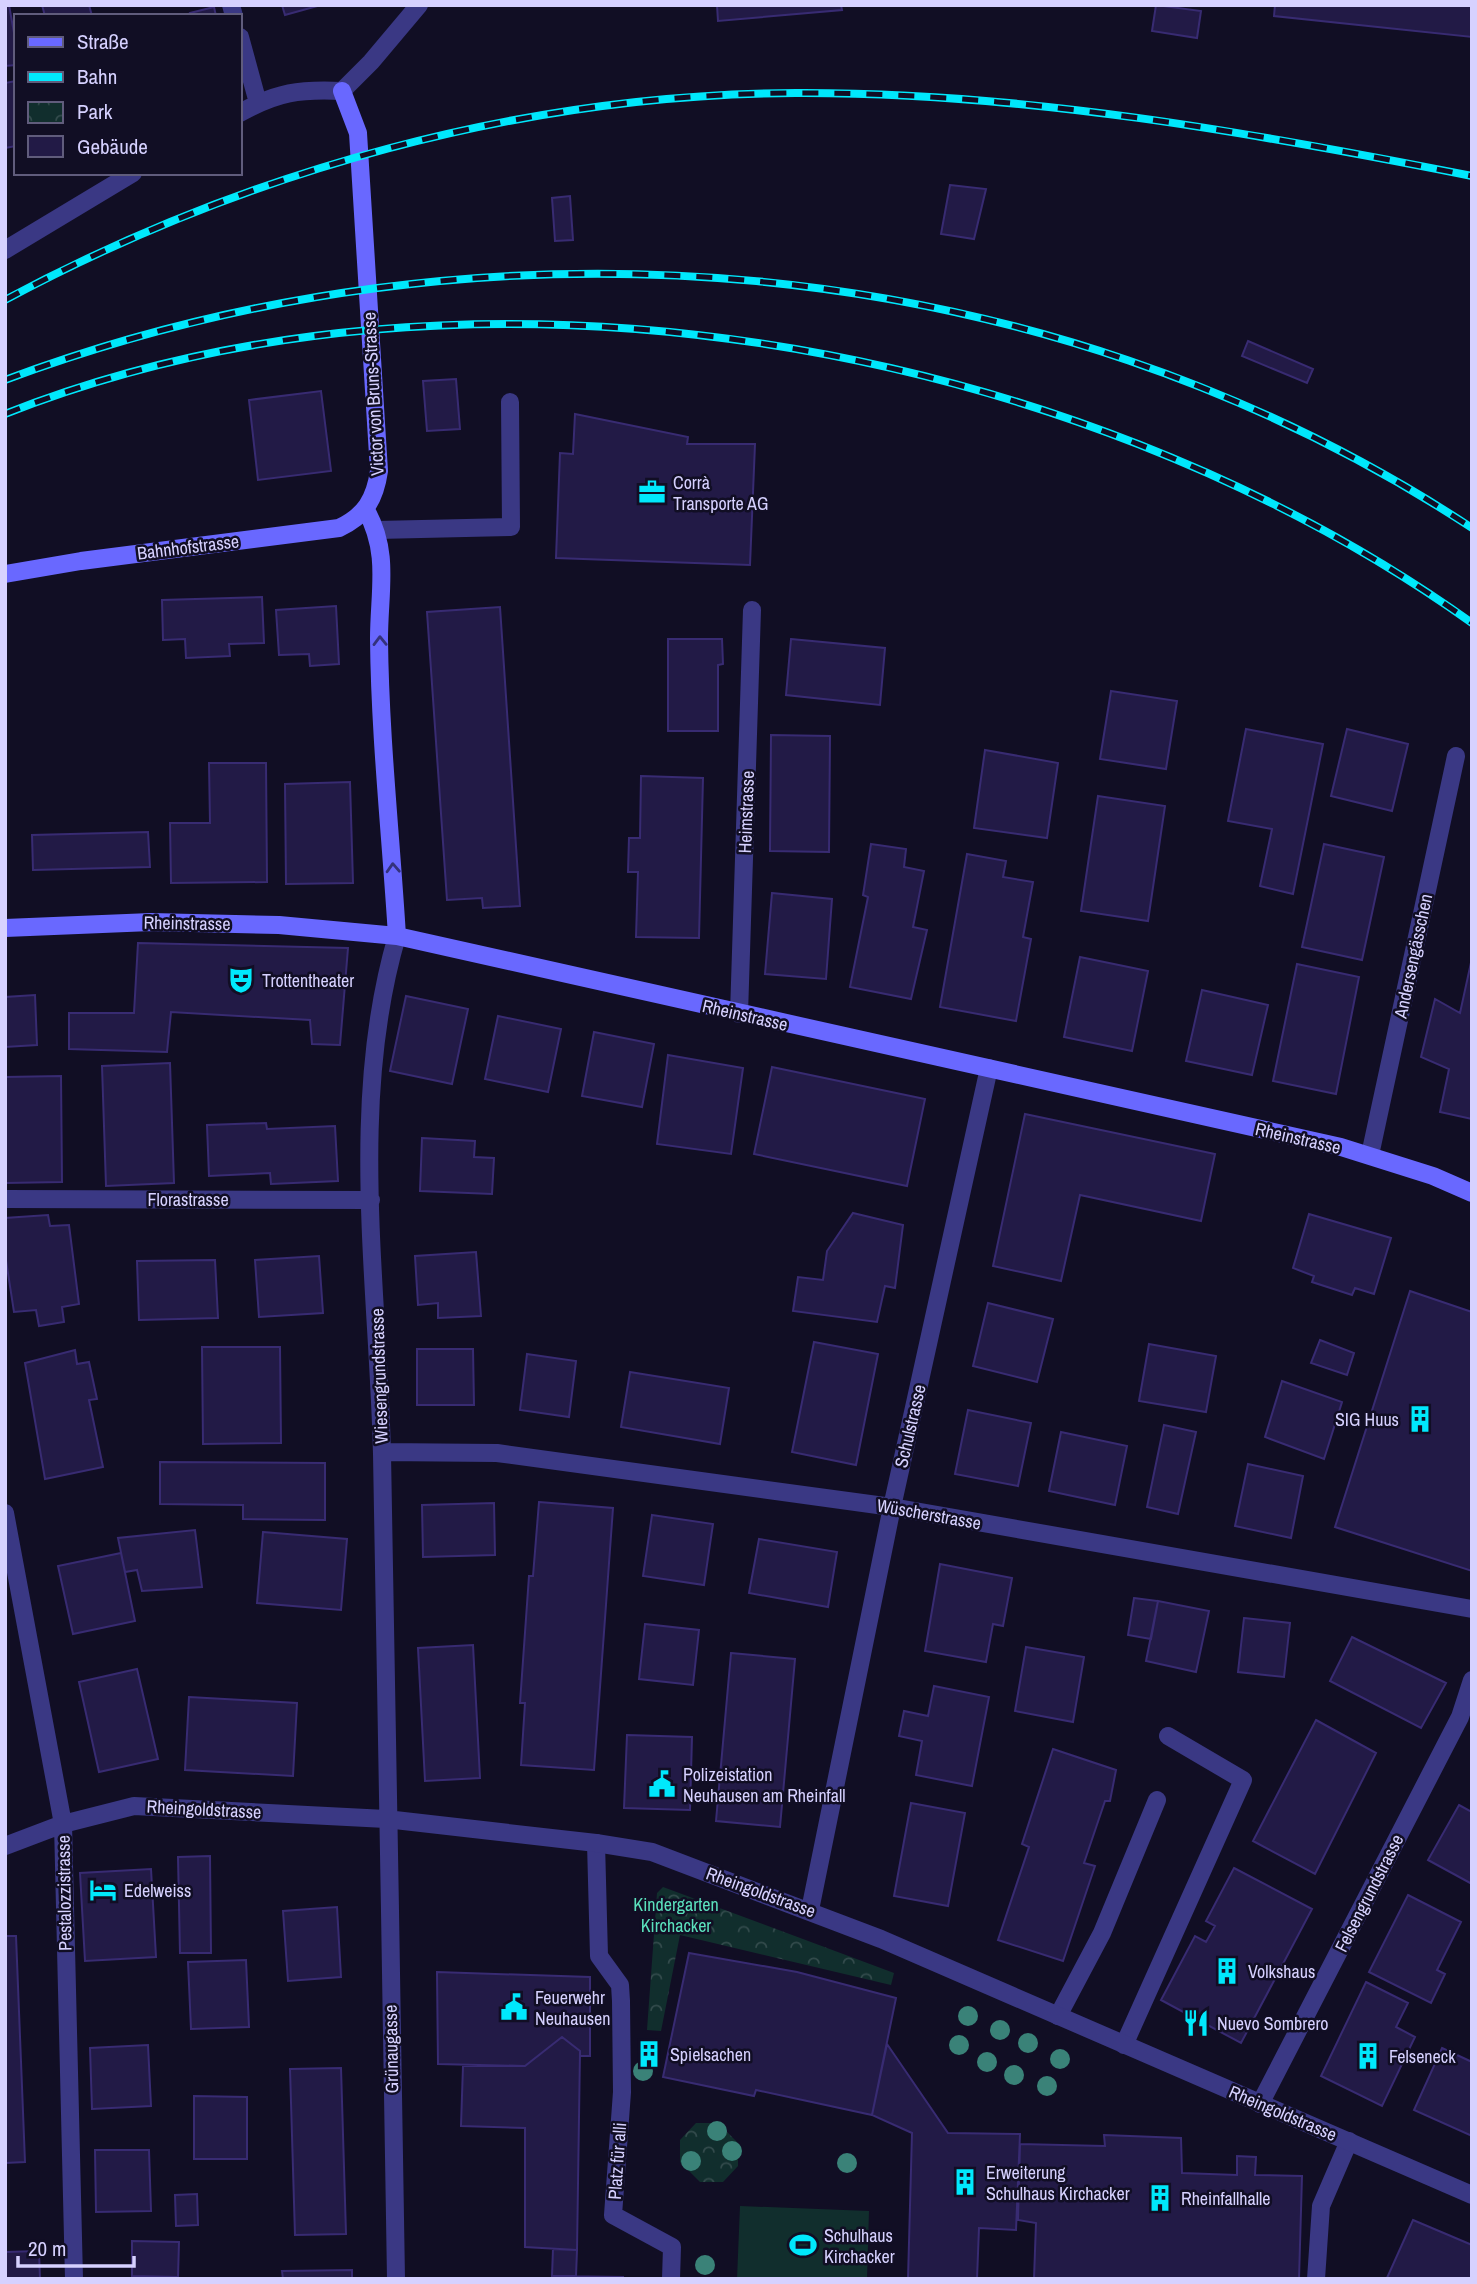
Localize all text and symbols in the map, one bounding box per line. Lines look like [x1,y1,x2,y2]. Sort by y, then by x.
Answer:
legend [14,14,242,175]
text: Straße [77,27,129,56]
text: Bahn [77,62,117,91]
text: Park [77,97,113,126]
text: Gebäude [77,132,148,161]
street label: Victor von Bruns-Strasse [356,312,390,476]
place label: Corrà Transporte AG [673,470,768,516]
office icon: Corrà Transporte AG [637,477,667,507]
street label: Bahnhofstrasse [136,528,240,566]
one-way arrow [372,635,388,645]
street label: Heimstrasse [732,770,760,854]
one-way arrow [385,862,400,873]
street label: Andersengässchen [1387,892,1438,1021]
street label: Rheinstrasse [143,910,231,936]
theatre icon: Trottentheater [226,965,256,995]
place label: Trottentheater [262,968,354,993]
street label: Rheinstrasse [700,993,790,1037]
street label: Rheinstrasse [1253,1116,1343,1160]
street label: Florastrasse [147,1187,229,1212]
street label: Wiesengrundstrasse [364,1308,394,1444]
street label: Schulstrasse [888,1382,932,1470]
building icon: SIG Huus [1405,1404,1435,1434]
place label: SIG Huus [1335,1407,1399,1432]
street label: Wüscherstrasse [875,1493,983,1535]
place label: Polizeistation Neuhausen am Rheinfall [683,1762,845,1808]
public building icon: Polizeistation Neuhausen am Rheinfall [647,1769,677,1799]
street label: Rheingoldstrasse [146,1794,262,1824]
street label: Felsengrundstrasse [1329,1830,1409,1956]
street label: Pestalozzistrasse [50,1835,78,1951]
street label: Rheingoldstrasse [703,1861,819,1923]
hotel icon: Edelweiss [88,1875,118,1905]
place label: Edelweiss [124,1878,191,1903]
park label: Kindergarten Kirchacker [633,1892,719,1938]
building icon: Volkshaus [1212,1956,1242,1986]
place label: Volkshaus [1248,1959,1315,1984]
place label: Feuerwehr Neuhausen [535,1985,611,2031]
public building icon: Feuerwehr Neuhausen [499,1992,529,2022]
street label: Grünaugasse [378,2004,404,2094]
restaurant icon: Nuevo Sombrero [1181,2008,1211,2038]
place label: Nuevo Sombrero [1217,2011,1329,2036]
building icon: Spielsachen [634,2039,664,2069]
building icon: Felseneck [1353,2041,1383,2071]
place label: Spielsachen [670,2042,751,2067]
place label: Felseneck [1389,2044,1456,2069]
street label: Rheingoldstrasse [1225,2079,1341,2147]
street label: Platz für alli [602,2122,632,2200]
place label: Erweiterung Schulhaus Kirchacker [986,2160,1130,2206]
building icon: Erweiterung Schulhaus Kirchacker [950,2167,980,2197]
building icon: Rheinfallhalle [1145,2183,1175,2213]
place label: Rheinfallhalle [1181,2186,1270,2211]
place label: Schulhaus Kirchacker [824,2223,895,2269]
scale bar [18,2224,133,2268]
sports icon: Schulhaus Kirchacker [788,2230,818,2260]
text: 20 m [28,2234,66,2263]

